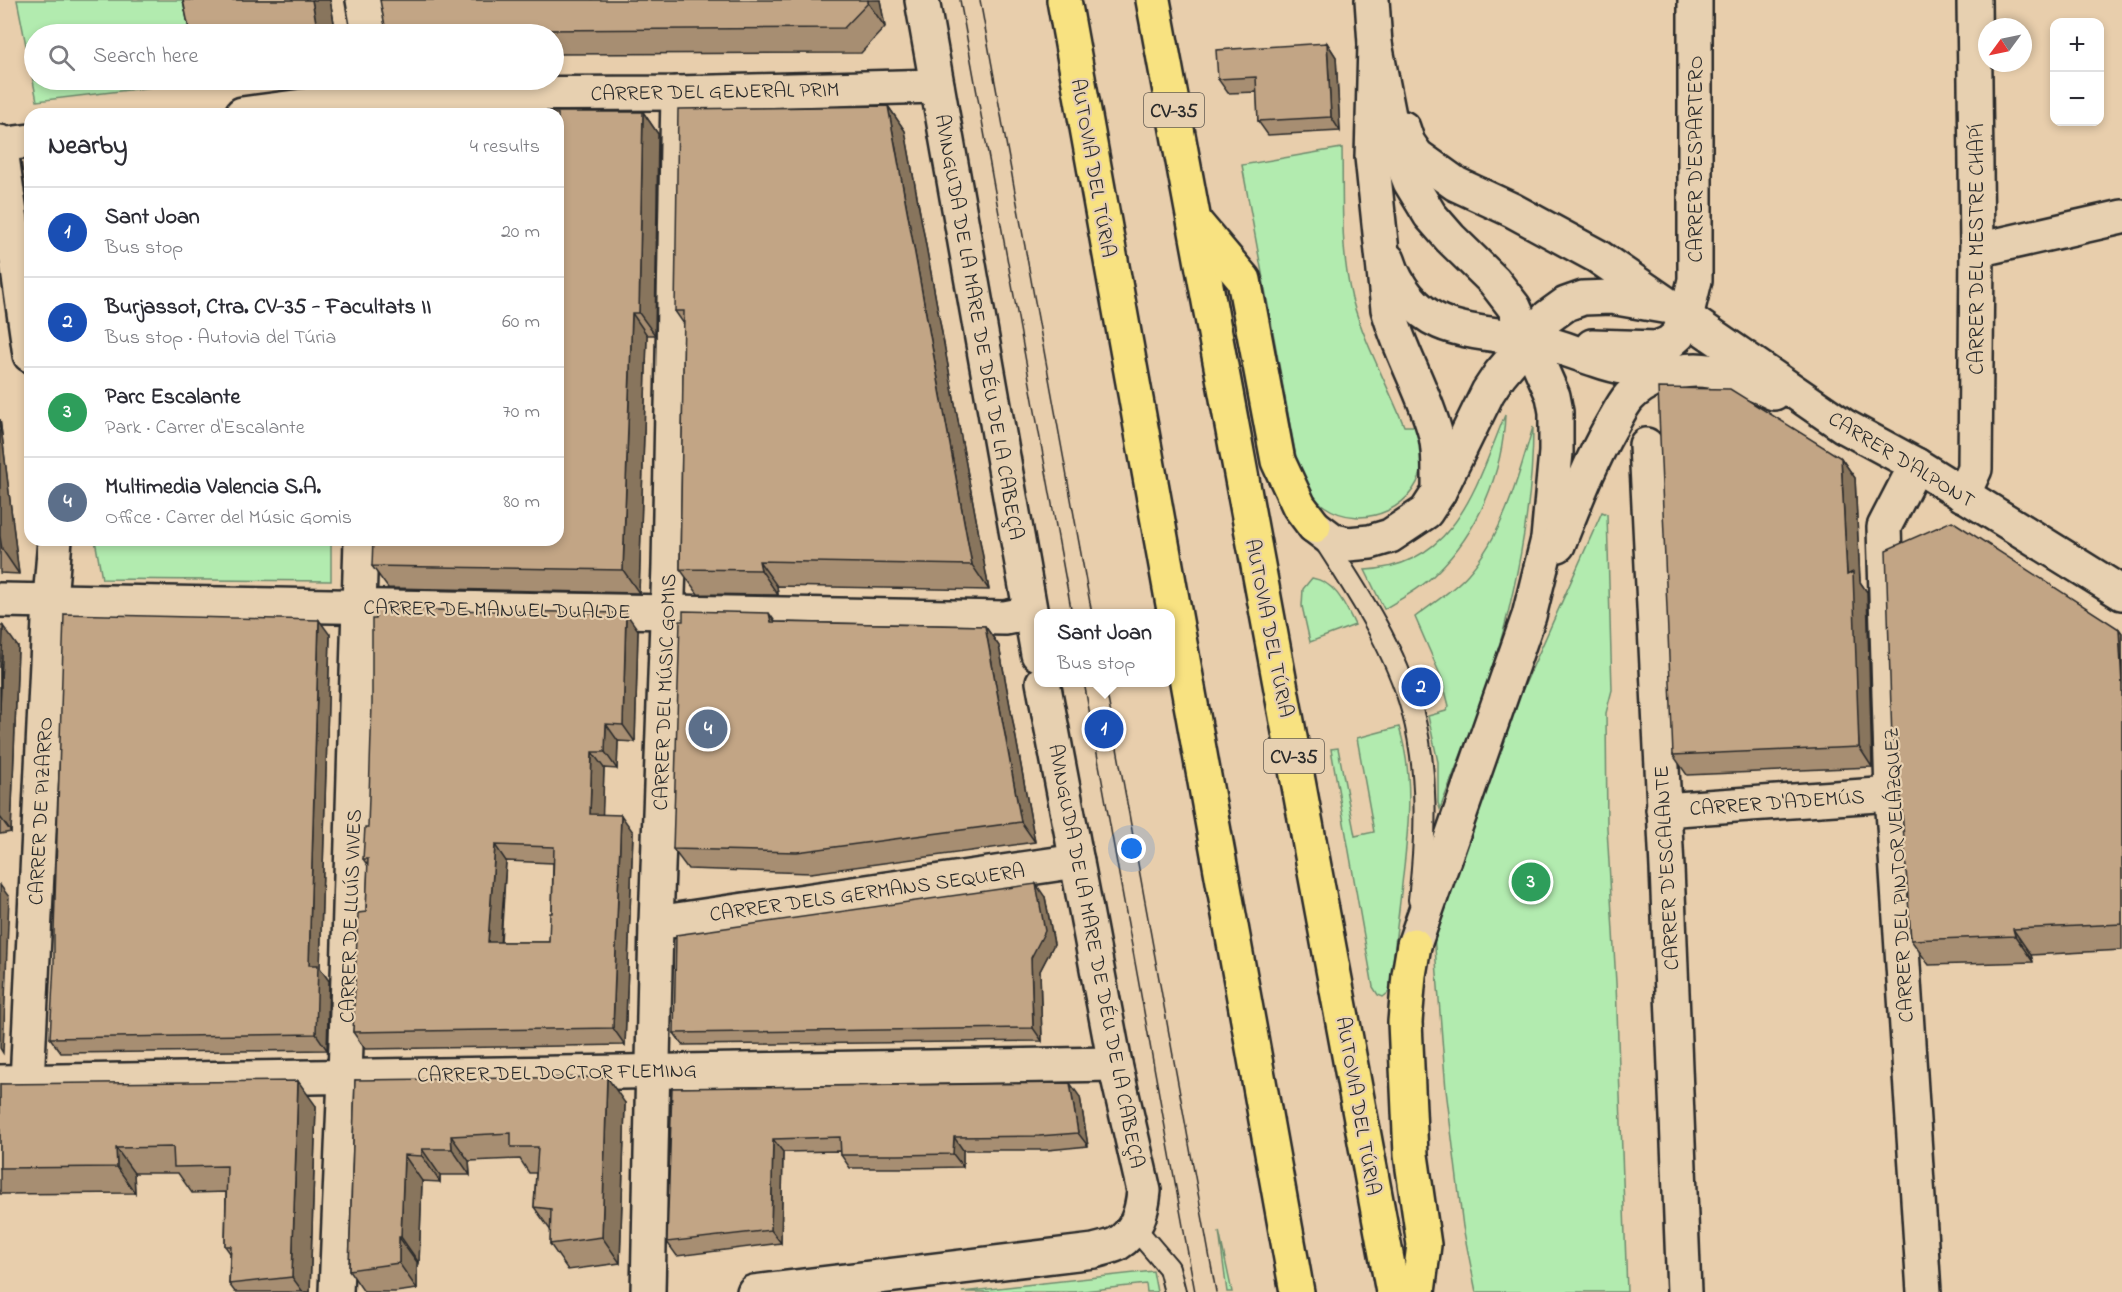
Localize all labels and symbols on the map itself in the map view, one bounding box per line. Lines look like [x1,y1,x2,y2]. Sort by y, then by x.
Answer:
north arrow [1978,18,2032,72]
street label: CARRER D'ESPARTERO [1682,56,1712,262]
street label: CARRER DEL GENERAL PRIM [590,76,840,110]
street label: AUTOVIA DEL TÚRIA [1062,77,1123,260]
road number: CV-35 [1144,93,1204,127]
street label: AVINGUDA DE LA MARE DE DÉU DE LA CABEÇA [926,112,1030,543]
street label: CARRER DEL MESTRE CHAPÍ [1963,123,1993,375]
street label: CARRER D'ALPONT [1822,405,1980,516]
street label: AUTOVIA DEL TÚRIA [1236,537,1300,720]
street label: CARRER DEL MÚSIC GOMIS [647,573,685,811]
street label: CARRER DE MANUEL DUALDE [363,594,631,628]
pin: 2 [1402,664,1440,710]
pin: 4 [688,706,728,752]
pin: 1 [1084,706,1124,752]
street label: CARRER DE PIZARRO [22,716,62,906]
street label: CARRER DEL PINTOR VELÁZQUEZ [1876,726,1923,1023]
road number: CV-35 [1264,739,1324,773]
street label: AVINGUDA DE LA MARE DE DÉU DE LA CABEÇA [1039,742,1151,1171]
street label: CARRER D'ESCALANTE [1648,765,1688,971]
street label: CARRER D'ADEMÚS [1689,783,1866,825]
street label: CARRER DE LLUÍS VIVES [333,809,371,1024]
your location [1117,834,1146,863]
street label: CARRER DELS GERMANS SEQUERA [708,857,1027,931]
pin: 3 [1512,860,1550,904]
street label: AUTOVIA DEL TÚRIA [1327,1015,1388,1198]
street label: CARRER DEL DOCTOR FLEMING [417,1057,697,1091]

